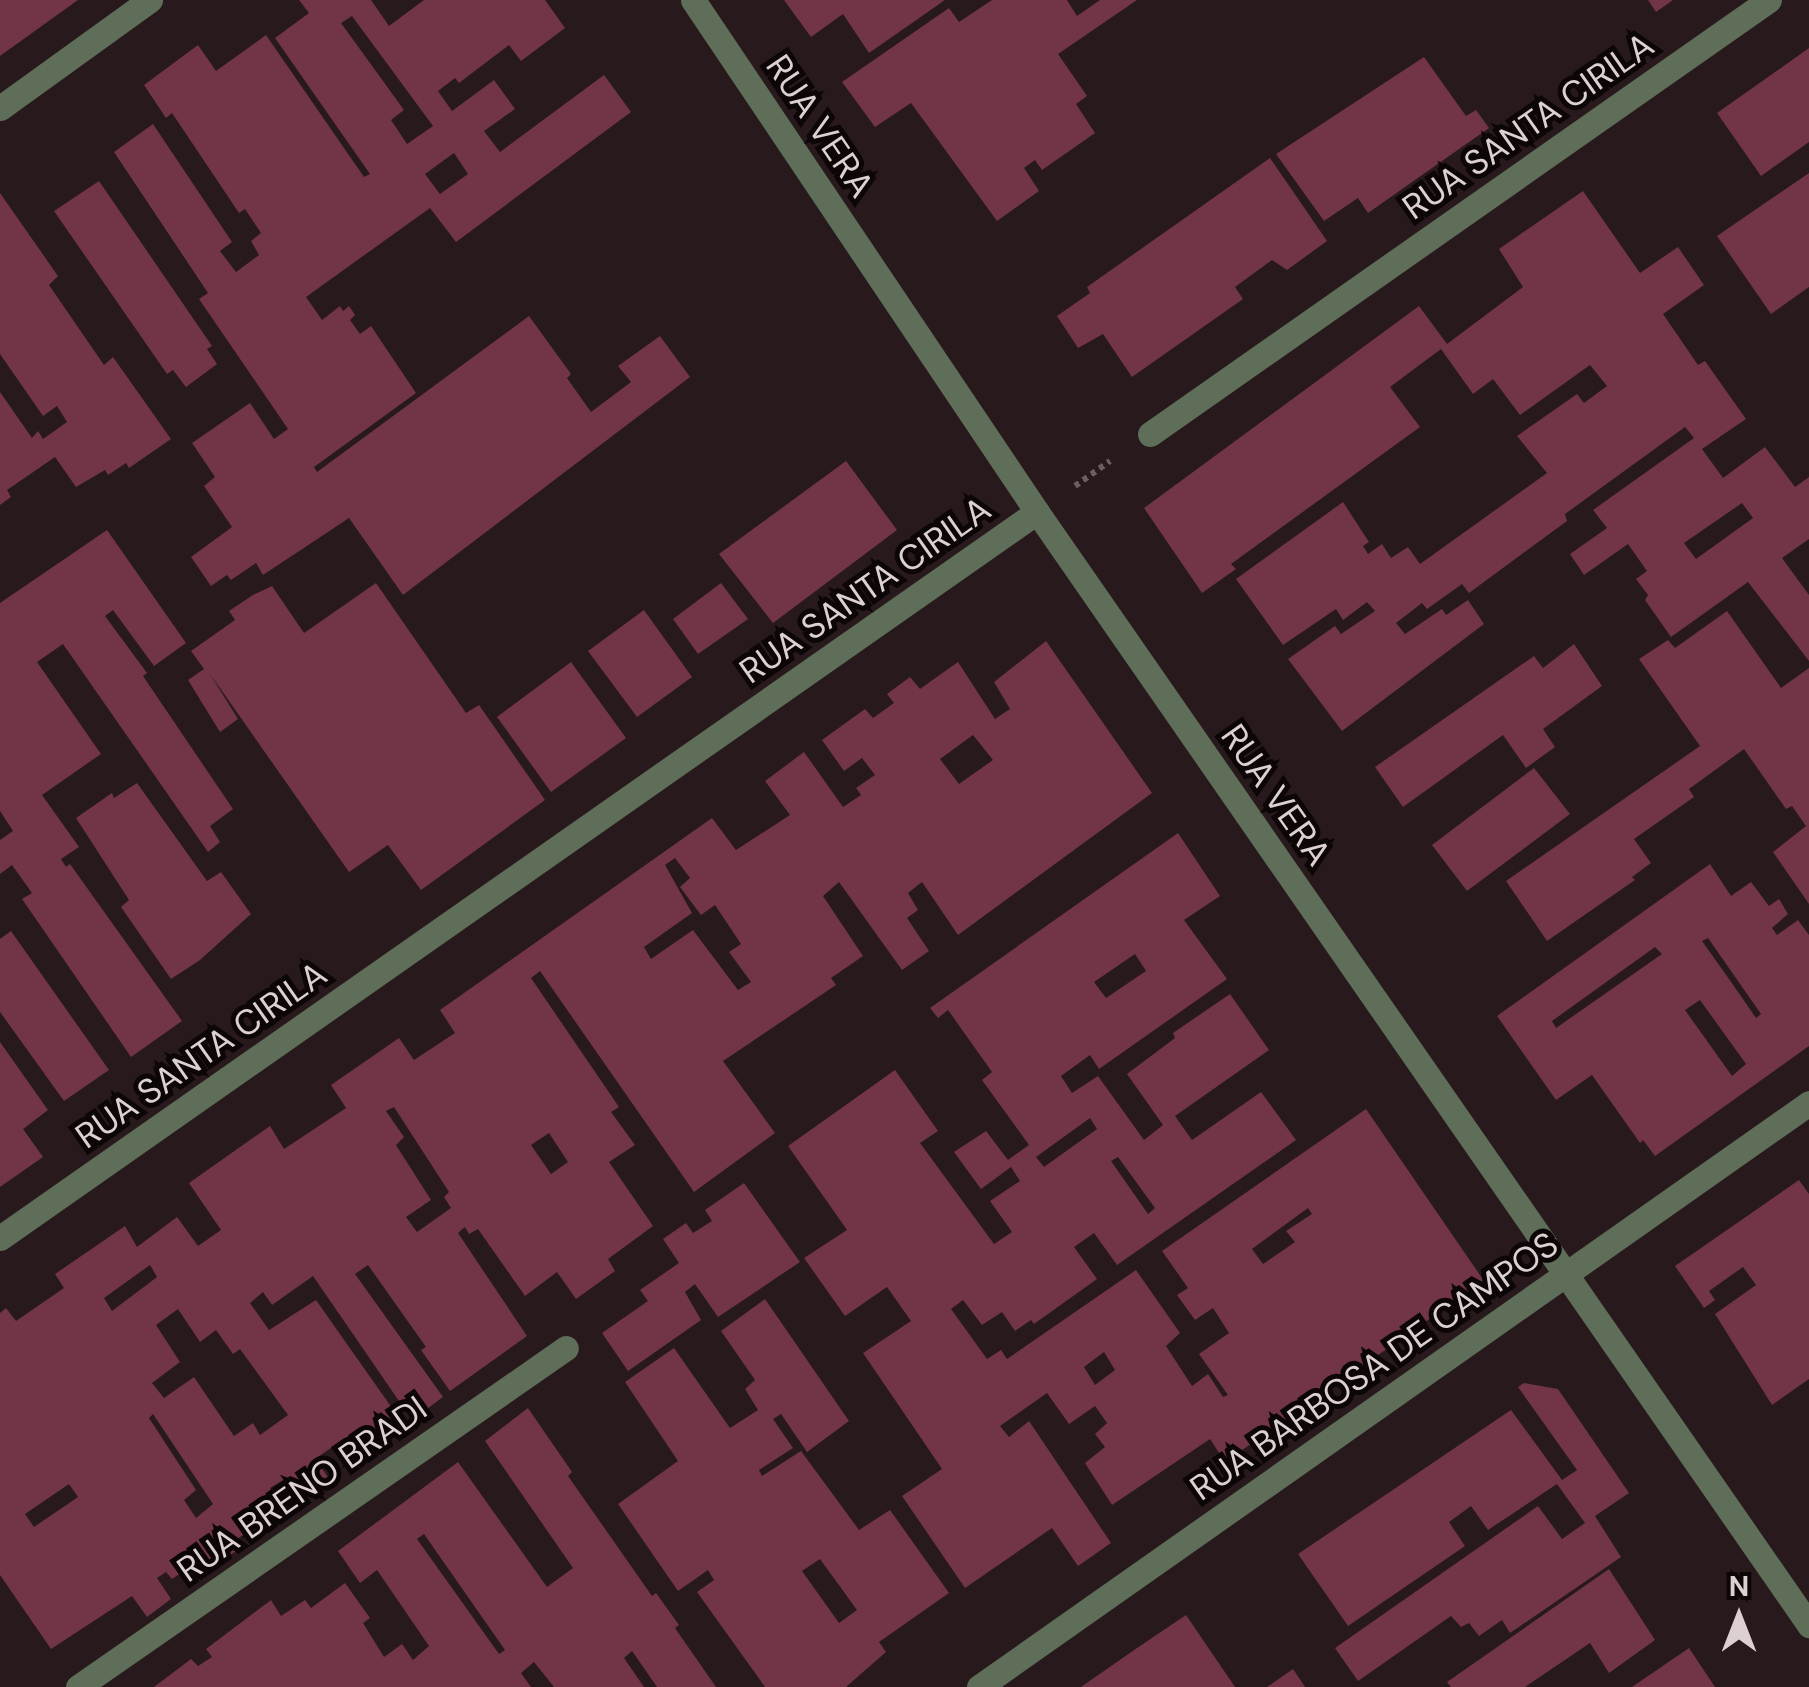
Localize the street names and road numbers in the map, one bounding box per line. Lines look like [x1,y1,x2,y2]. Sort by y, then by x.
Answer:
street label: RUA SANTA CIRILA [1395,24,1661,228]
street label: RUA VERA [757,47,883,205]
street label: RUA SANTA CIRILA [732,488,998,692]
street label: RUA VERA [1212,716,1340,874]
street label: RUA SANTA CIRILA [68,953,334,1157]
street label: RUA BARBOSA DE CAMPOS [1182,1223,1566,1509]
street label: RUA BRENO BRADI [169,1387,435,1591]

